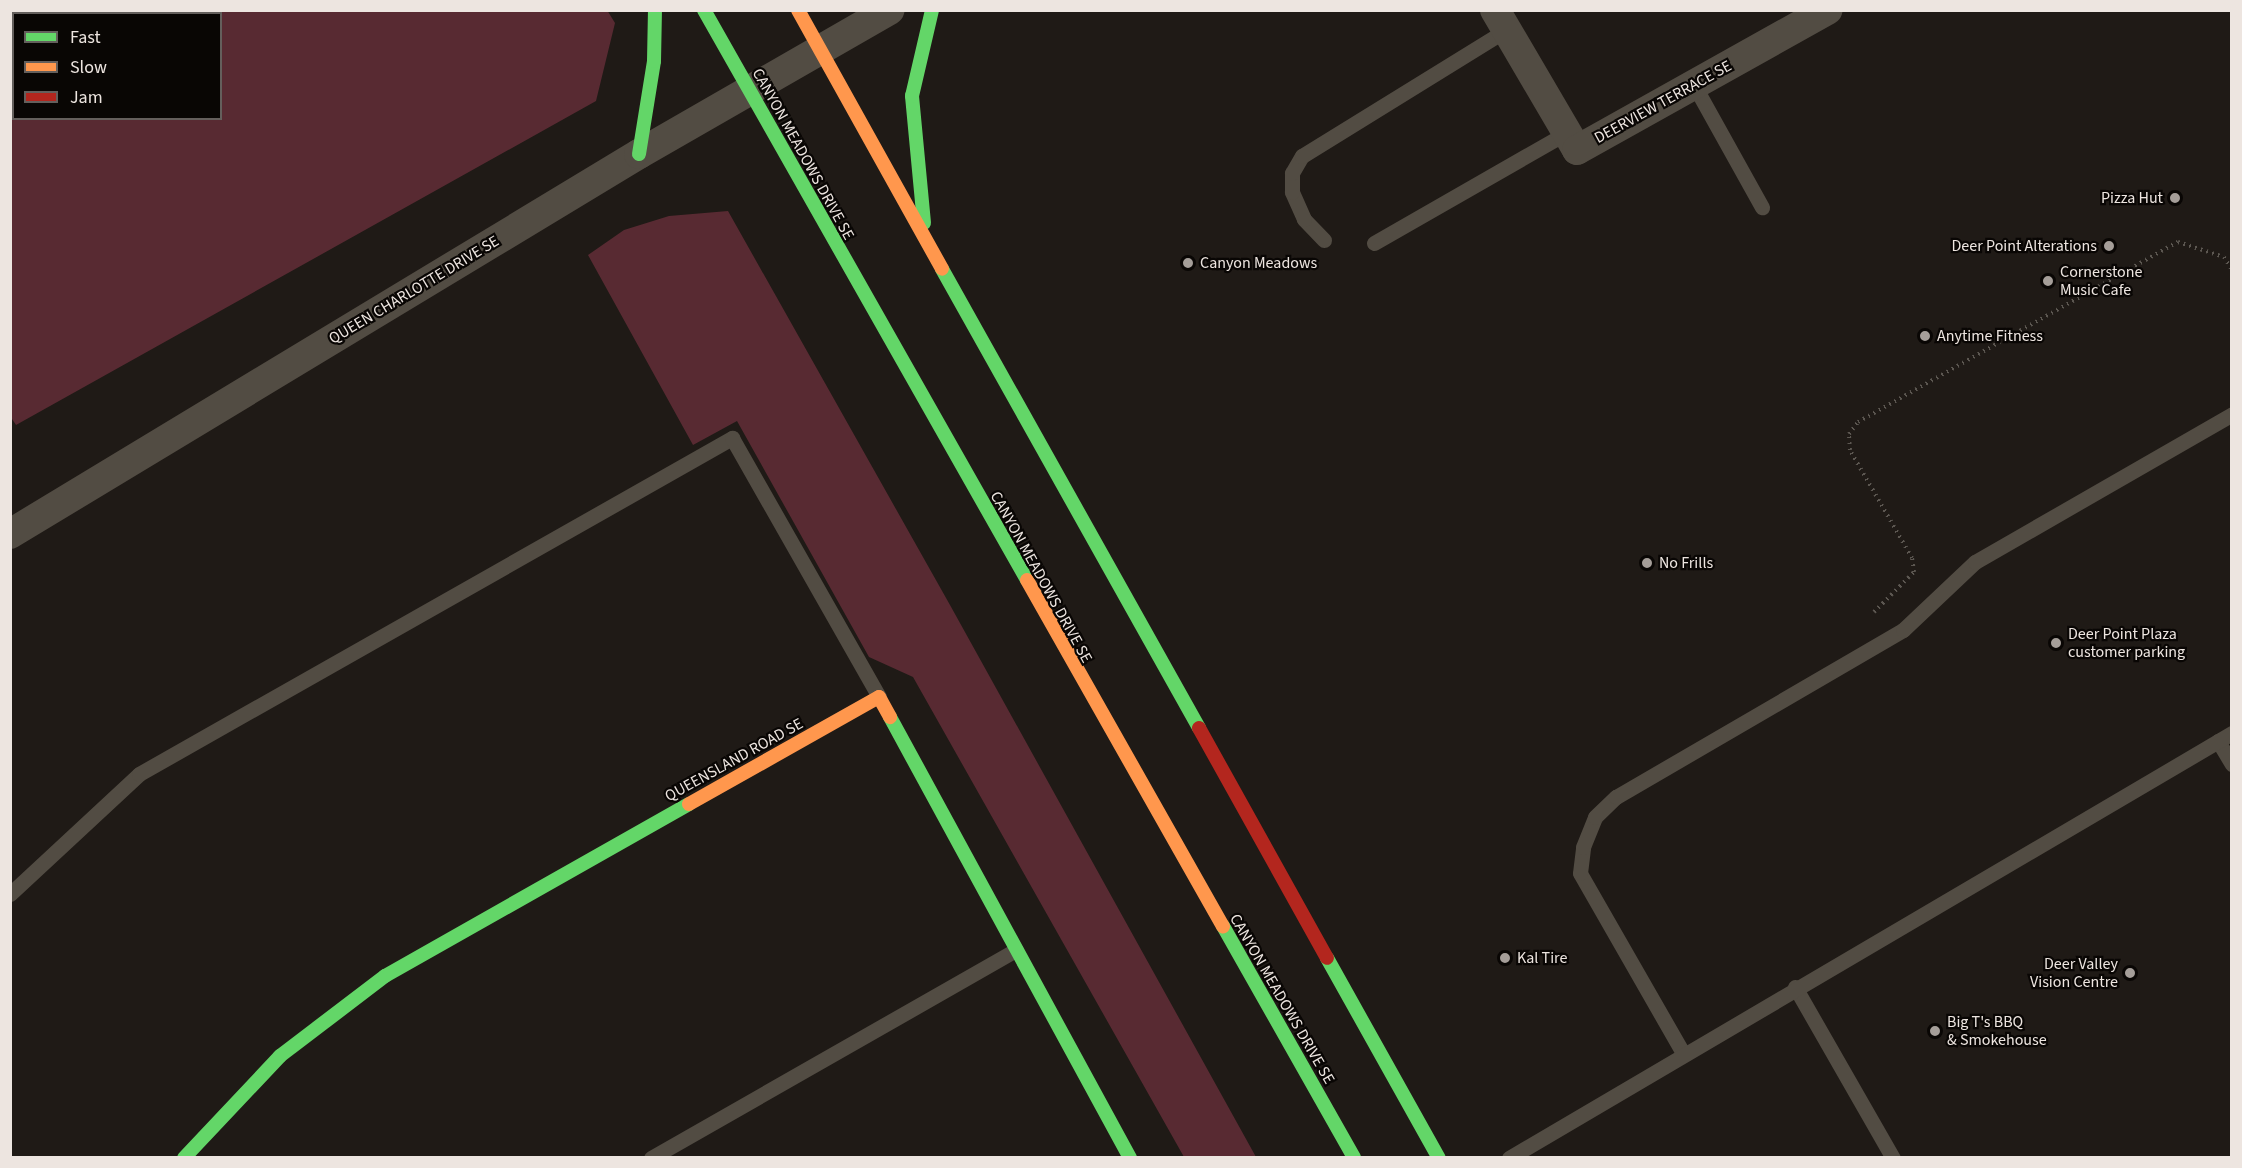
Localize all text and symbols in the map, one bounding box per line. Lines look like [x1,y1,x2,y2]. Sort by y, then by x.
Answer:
legend [12,12,222,120]
text: Fast [70,25,101,50]
text: Slow [70,55,107,80]
street label: DEERVIEW TERRACE SE [1591,56,1735,148]
street label: CANYON MEADOWS DRIVE SE [748,65,858,243]
text: Jam [70,85,103,110]
place label: Pizza Hut [2101,188,2163,208]
marker: Pizza Hut [2168,191,2182,205]
street label: QUEEN CHARLOTTE DRIVE SE [325,232,503,348]
place label: Deer Point Alterations [1952,236,2097,256]
marker: Deer Point Alterations [2102,239,2116,253]
place label: Canyon Meadows [1200,253,1317,273]
marker: Canyon Meadows [1181,256,1195,270]
place label: Cornerstone Music Cafe [2060,262,2142,300]
marker: Cornerstone Music Cafe [2041,274,2055,288]
place label: Anytime Fitness [1937,326,2043,346]
marker: Anytime Fitness [1918,329,1932,343]
street label: CANYON MEADOWS DRIVE SE [986,488,1096,666]
place label: No Frills [1659,553,1713,573]
marker: No Frills [1640,556,1654,570]
place label: Deer Point Plaza customer parking [2068,624,2185,662]
marker: Deer Point Plaza customer parking [2049,636,2063,650]
street label: QUEENSLAND ROAD SE [662,714,806,806]
street label: CANYON MEADOWS DRIVE SE [1225,911,1339,1087]
place label: Kal Tire [1517,948,1567,968]
marker: Kal Tire [1498,951,1512,965]
place label: Deer Valley Vision Centre [2030,954,2118,992]
marker: Deer Valley Vision Centre [2123,966,2137,980]
place label: Big T's BBQ & Smokehouse [1947,1012,2047,1050]
marker: Big T's BBQ & Smokehouse [1928,1024,1942,1038]

